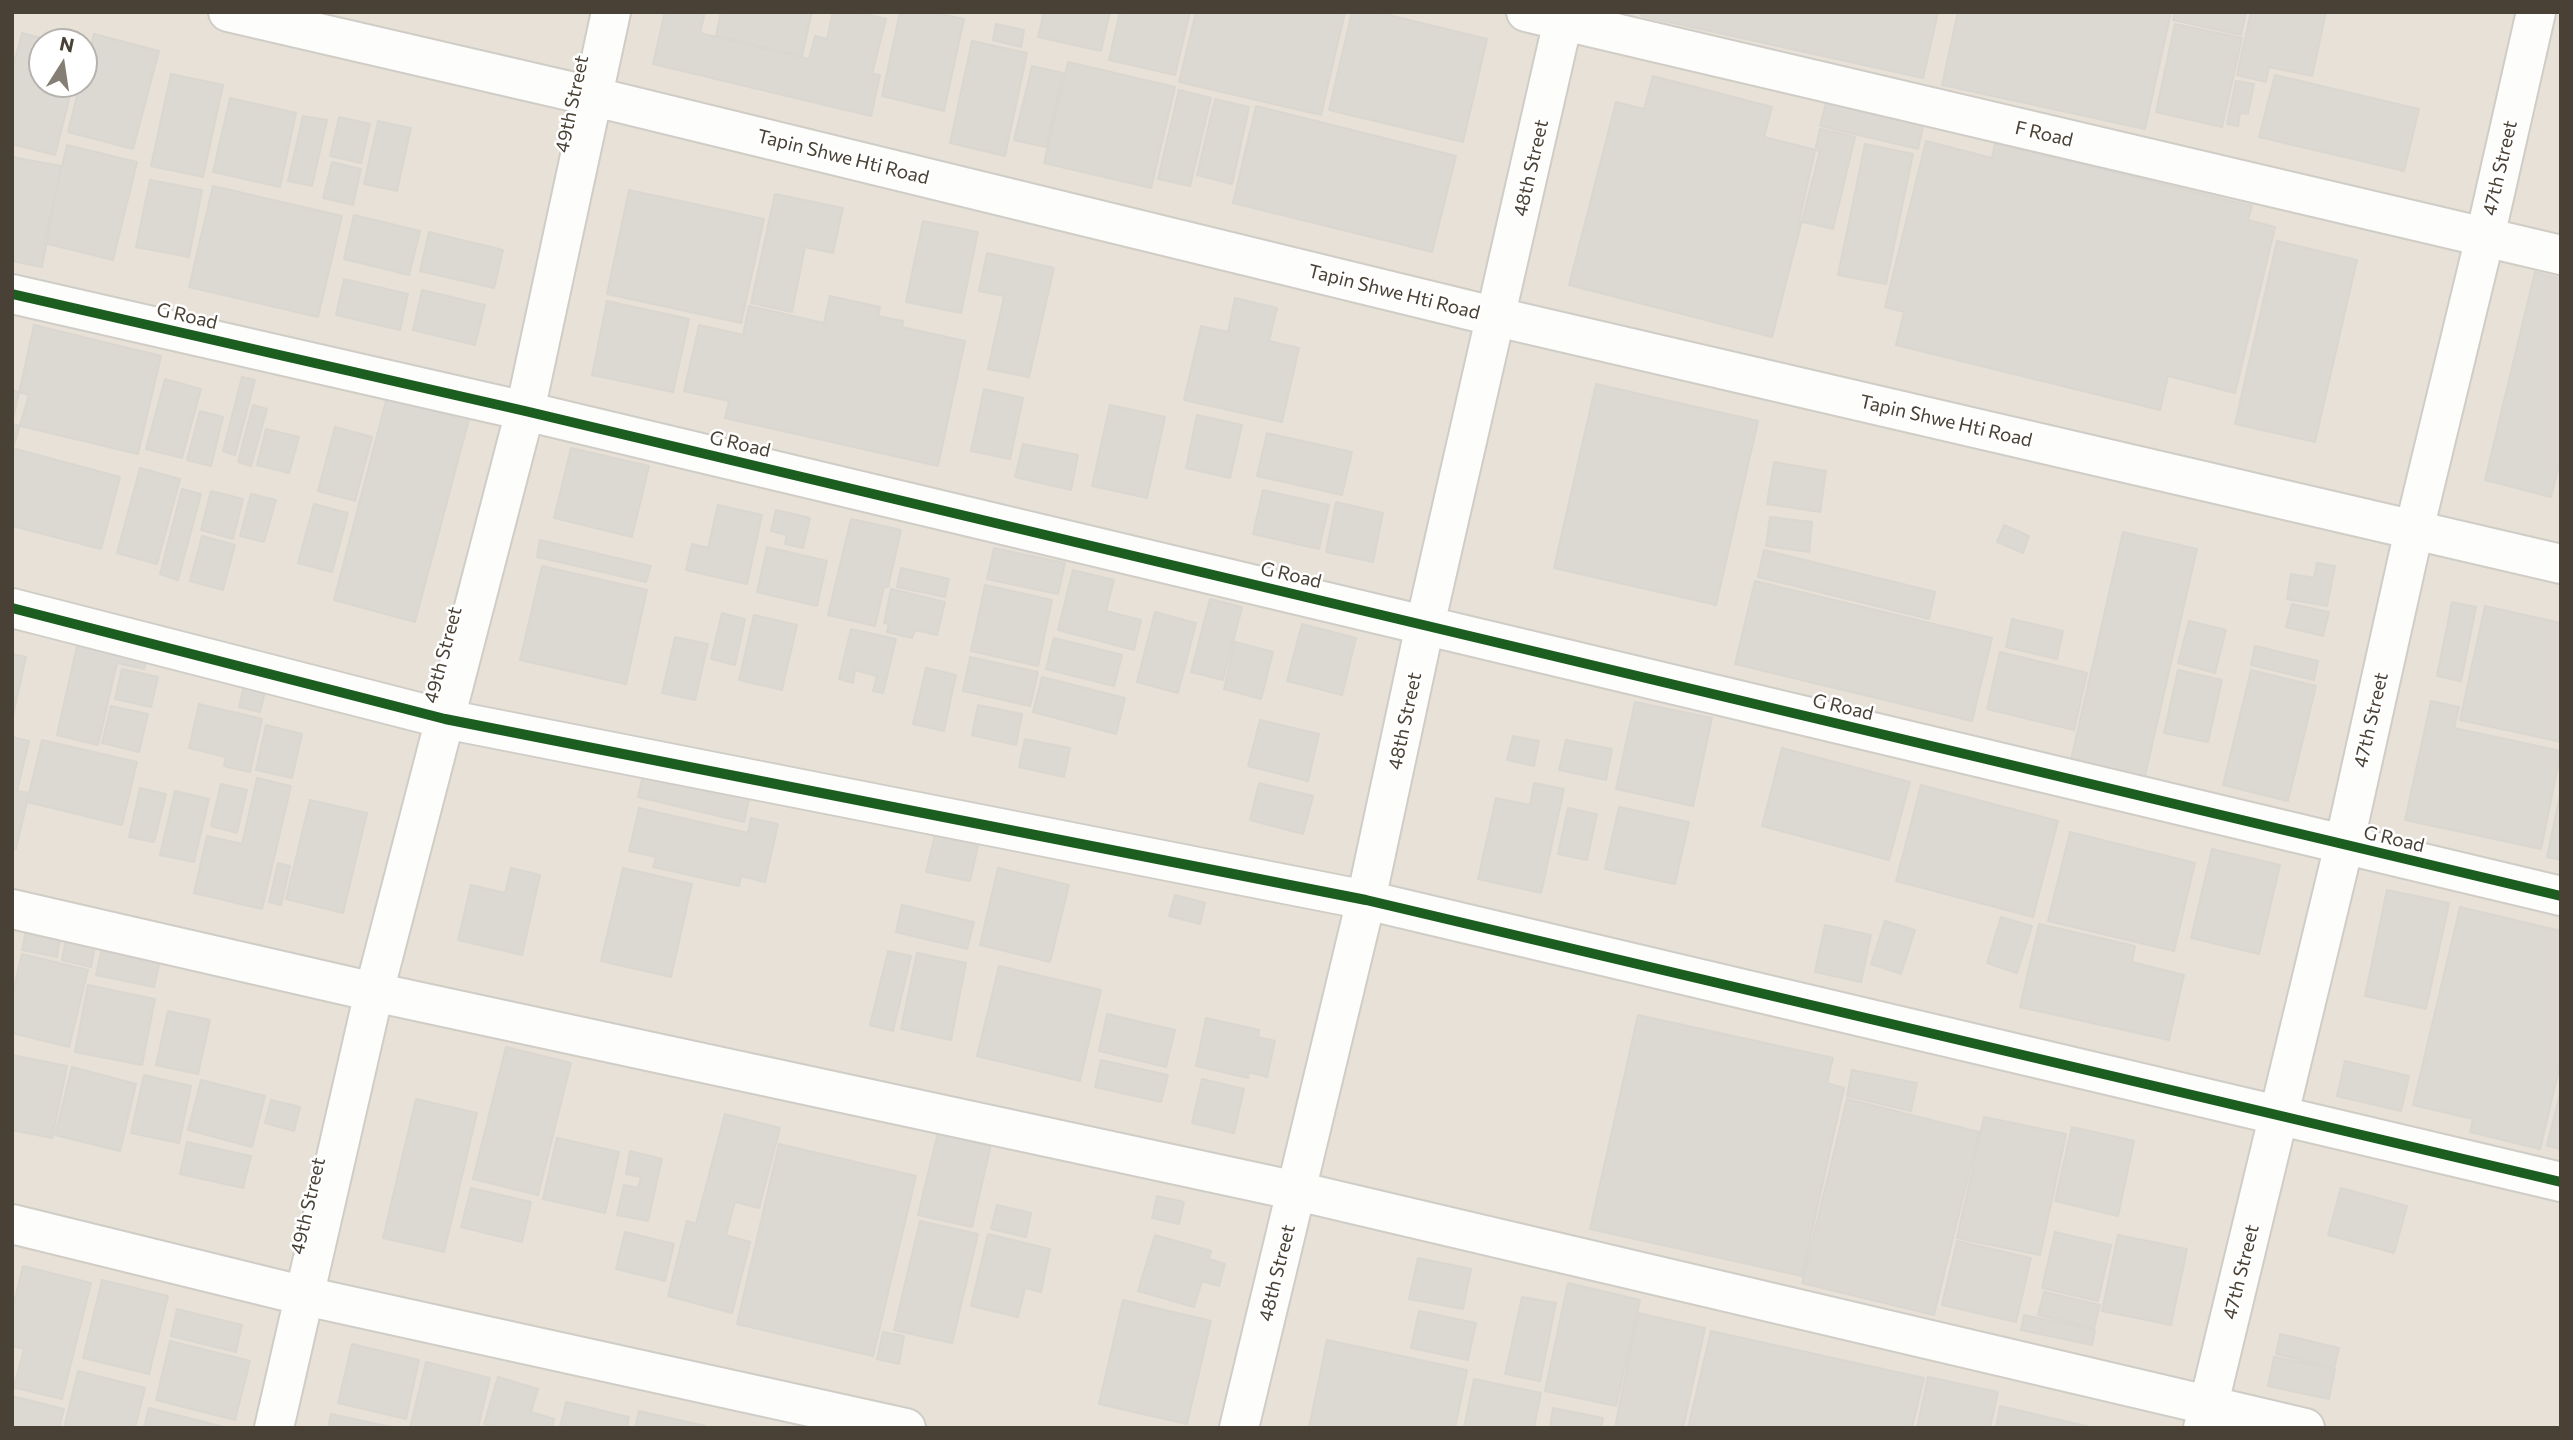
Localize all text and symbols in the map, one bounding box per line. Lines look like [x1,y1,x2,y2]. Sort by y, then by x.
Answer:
north arrow [28,28,98,98]
text: N [58,31,76,57]
street label: 49th Street [551,53,593,155]
street label: F Road [2013,116,2075,152]
street label: 48th Street [1509,117,1553,219]
street label: 47th Street [2478,118,2522,218]
street label: Tapin Shwe Hti Road [755,125,931,189]
street label: Tapin Shwe Hti Road [1306,260,1482,324]
street label: G Road [154,298,220,334]
street label: Tapin Shwe Hti Road [1857,390,2035,452]
street label: G Road [707,426,773,462]
street label: G Road [1258,557,1324,593]
street label: 49th Street [419,604,467,706]
street label: 48th Street [1384,670,1426,772]
street label: 47th Street [2349,670,2393,770]
street label: G Road [1810,689,1876,725]
street label: G Road [2361,821,2427,857]
street label: 49th Street [286,1155,330,1257]
street label: 48th Street [1254,1222,1300,1324]
street label: 47th Street [2218,1222,2264,1322]

